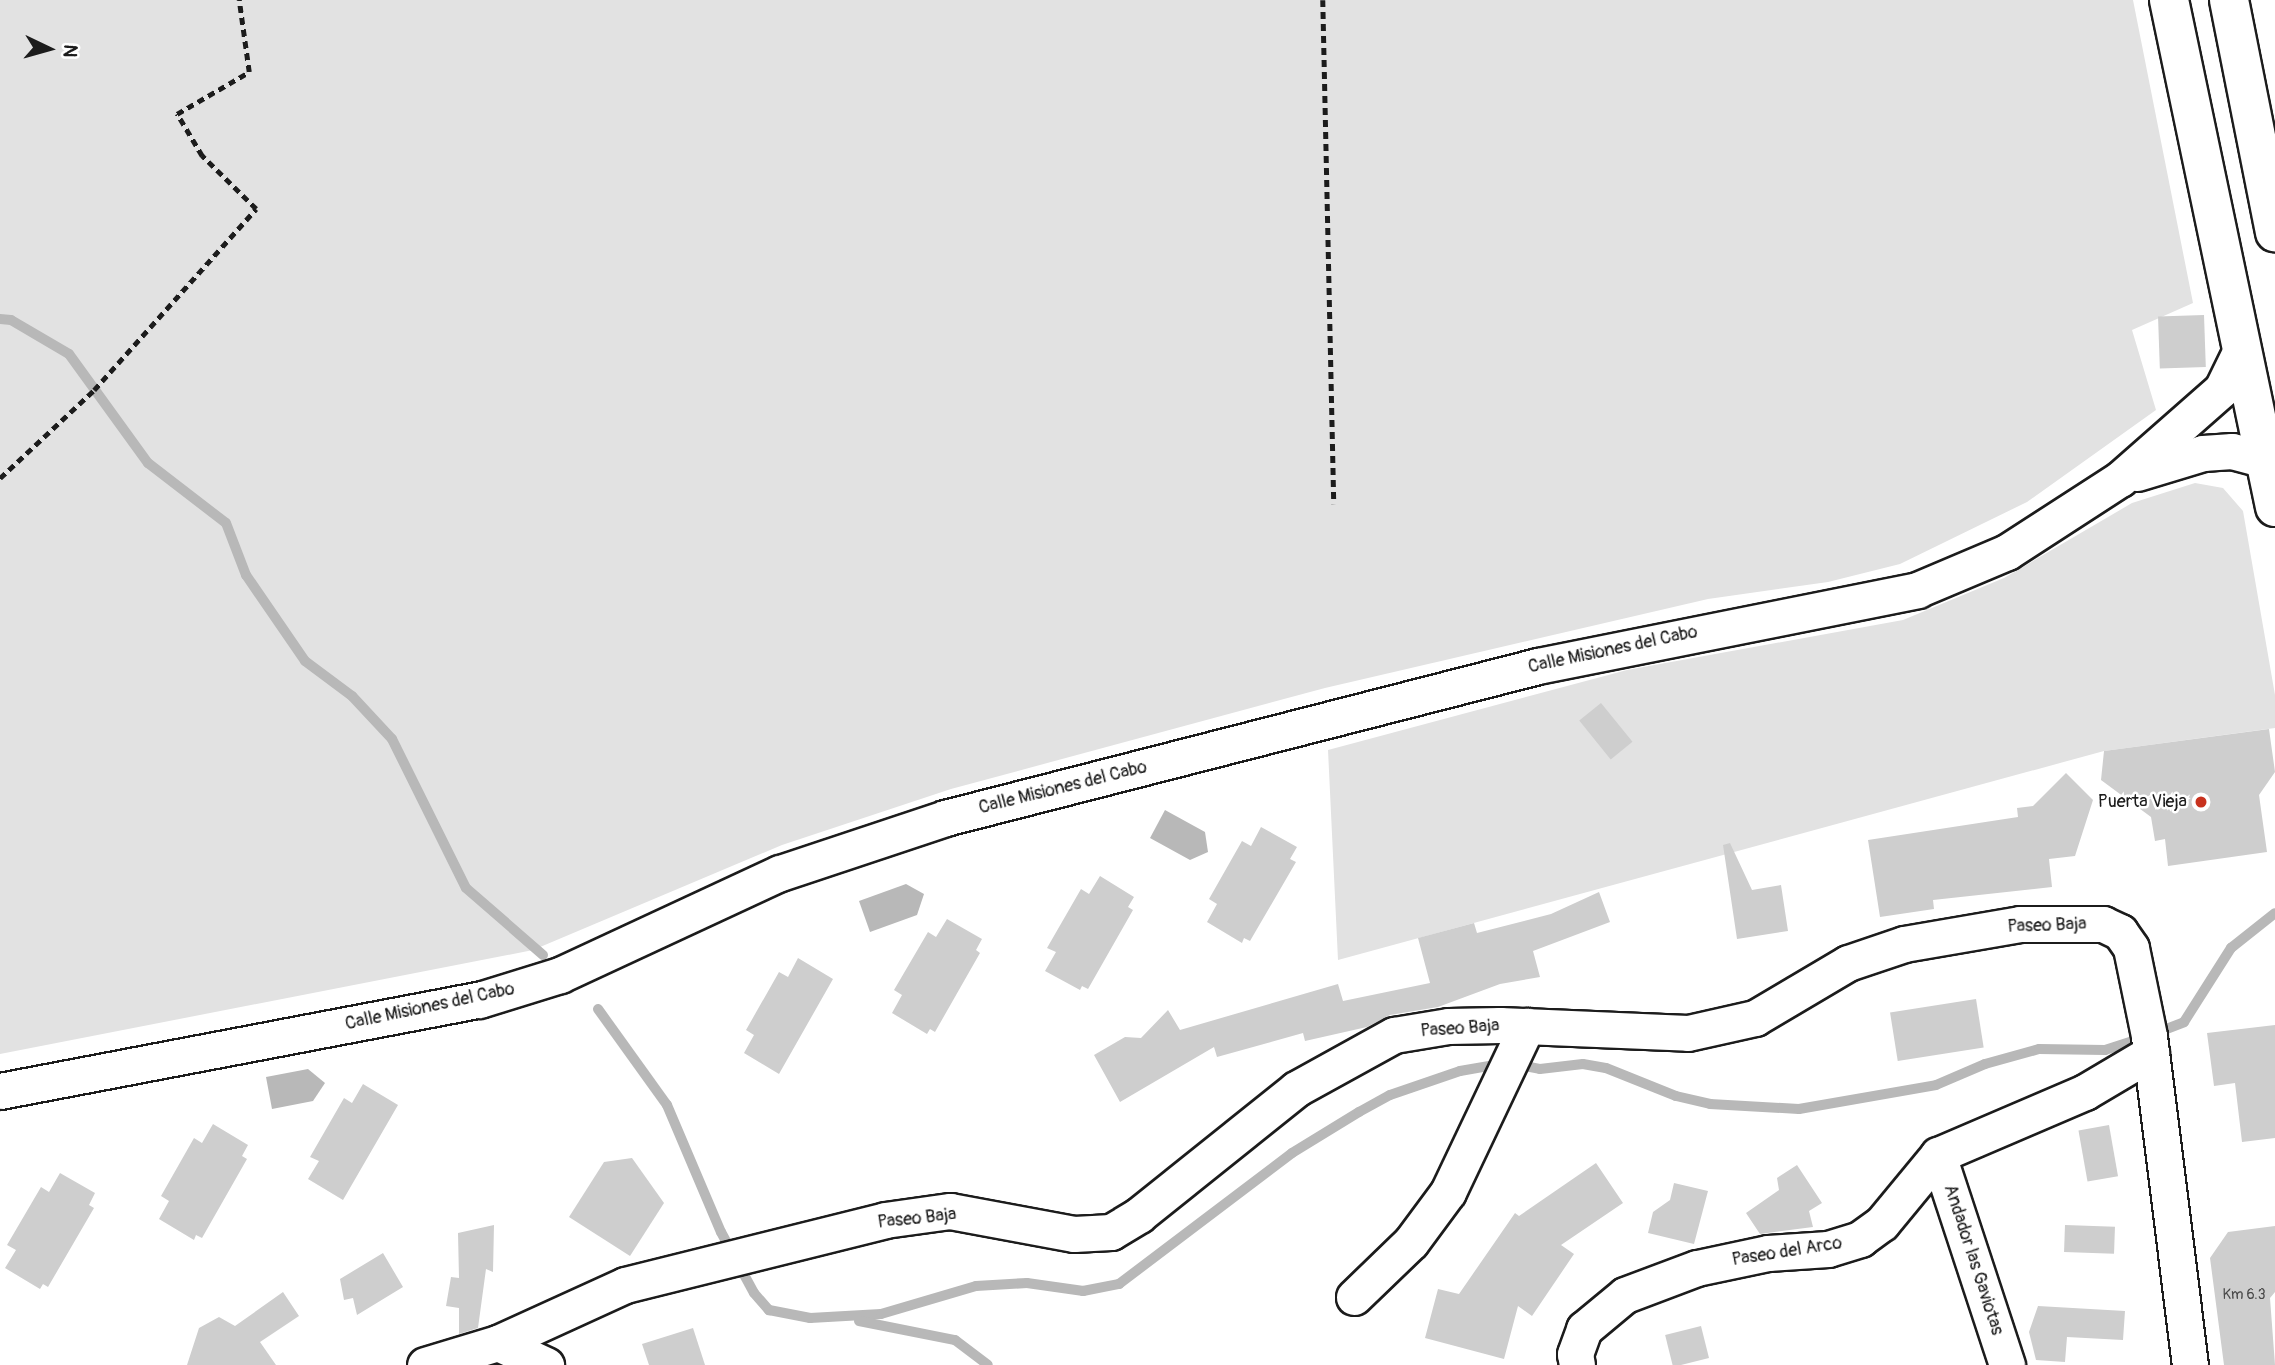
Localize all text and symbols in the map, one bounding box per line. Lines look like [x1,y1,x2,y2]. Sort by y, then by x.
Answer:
north arrow [14,14,84,84]
text: N [57,43,82,58]
street label: Calle Misiones del Cabo [1526,621,1700,679]
street label: Calle Misiones del Cabo [977,757,1149,819]
place label: Puerta Vieja [2098,791,2187,813]
marker: Puerta Vieja [2193,794,2209,810]
street label: Paseo Baja [2007,914,2087,938]
street label: Calle Misiones del Cabo [343,978,517,1036]
street label: Paseo Baja [1420,1015,1500,1043]
street label: Andador las Gaviotas [1938,1182,2008,1338]
street label: Paseo Baja [877,1204,957,1234]
street label: Paseo del Arco [1730,1233,1844,1271]
house number: Km 6.3 [2223,1287,2265,1303]

